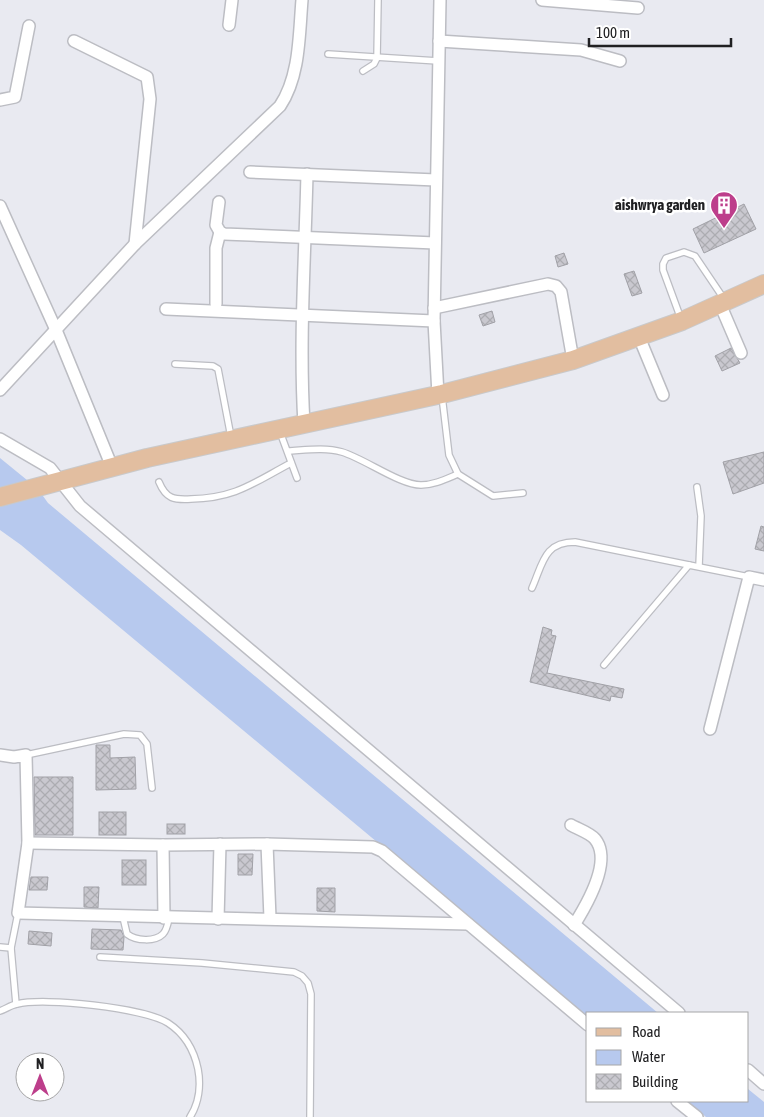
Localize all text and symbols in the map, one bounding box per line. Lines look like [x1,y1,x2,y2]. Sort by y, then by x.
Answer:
scale bar [589,15,732,47]
text: 100 m [596,24,630,41]
building icon: aishwrya garden [709,190,739,229]
place label: aishwrya garden [615,196,705,213]
legend [586,1012,749,1102]
text: Road [632,1023,661,1040]
text: Water [632,1048,665,1065]
north arrow [15,1052,65,1102]
text: N [36,1056,44,1072]
text: Building [632,1073,678,1090]

